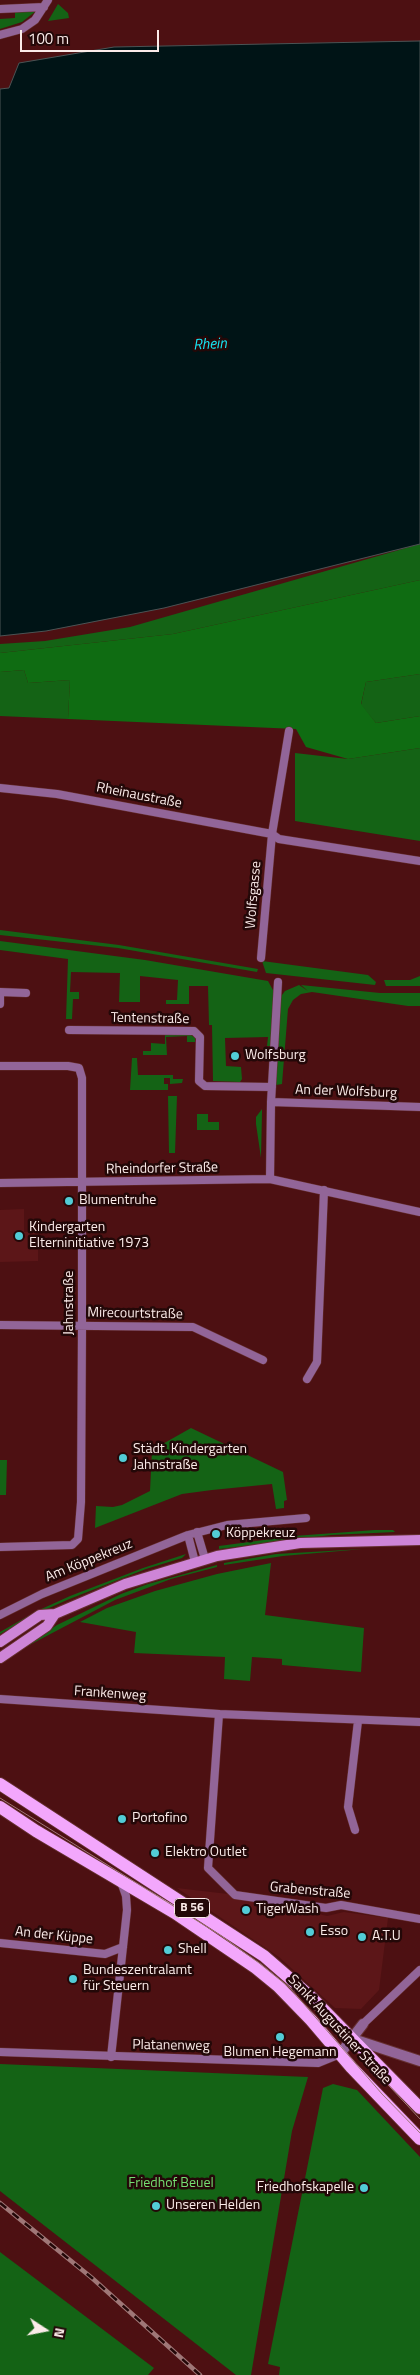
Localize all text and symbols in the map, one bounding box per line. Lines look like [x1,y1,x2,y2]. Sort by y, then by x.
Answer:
scale bar [22,20,161,52]
text: 100 m [28,27,69,50]
water label: Rhein [193,335,227,355]
street label: Rheinaustraße [95,779,183,813]
street label: Wolfsgasse [243,860,265,930]
street label: Tentenstraße [111,1010,189,1028]
place label: Wolfsburg [245,1048,306,1064]
marker: Wolfsburg [229,1050,241,1062]
street label: An der Wolfsburg [295,1082,397,1102]
street label: Rheindorfer Straße [106,1160,218,1178]
place label: Blumentruhe [79,1193,156,1209]
marker: Blumentruhe [63,1195,75,1207]
place label: Kindergarten Elterninitiative 1973 [29,1220,149,1252]
marker: Kindergarten Elterninitiative 1973 [13,1230,25,1242]
street label: Jahnstraße [62,1271,78,1335]
street label: Mirecourtstraße [87,1305,183,1323]
place label: Städt. Kindergarten Jahnstraße [133,1442,247,1474]
marker: Städt. Kindergarten Jahnstraße [117,1452,129,1464]
place label: Köppekreuz [226,1526,295,1542]
marker: Köppekreuz [210,1528,222,1540]
street label: Am Köppekreuz [43,1536,135,1586]
street label: Frankenweg [73,1683,147,1705]
place label: Portofino [132,1811,187,1827]
marker: Portofino [116,1813,128,1825]
place label: Elektro Outlet [165,1845,247,1861]
marker: Elektro Outlet [149,1847,161,1859]
street label: Grabenstraße [269,1879,351,1903]
road number: B 56 [174,1899,210,1918]
place label: TigerWash [256,1902,319,1918]
marker: TigerWash [240,1904,252,1916]
street label: An der Küppe [14,1924,94,1948]
place label: Esso [320,1924,348,1940]
marker: Esso [304,1926,316,1938]
place label: A.T.U [372,1929,401,1945]
marker: A.T.U [356,1931,368,1943]
place label: Shell [178,1942,207,1958]
marker: Shell [162,1944,174,1956]
place label: Bundeszentralamt für Steuern [83,1963,192,1995]
street label: Sankt Augustiner Straße [284,1972,394,2088]
marker: Bundeszentralamt für Steuern [67,1973,79,1985]
marker: Blumen Hegemann [274,2031,286,2043]
street label: Platanenweg [132,2037,210,2055]
place label: Blumen Hegemann [223,2045,337,2061]
park label: Friedhof Beuel [128,2176,214,2192]
place label: Friedhofskapelle [257,2180,354,2196]
marker: Friedhofskapelle [358,2182,370,2194]
place label: Unseren Helden [166,2198,260,2214]
marker: Unseren Helden [150,2200,162,2212]
north arrow [20,2305,70,2355]
text: N [49,2326,71,2340]

